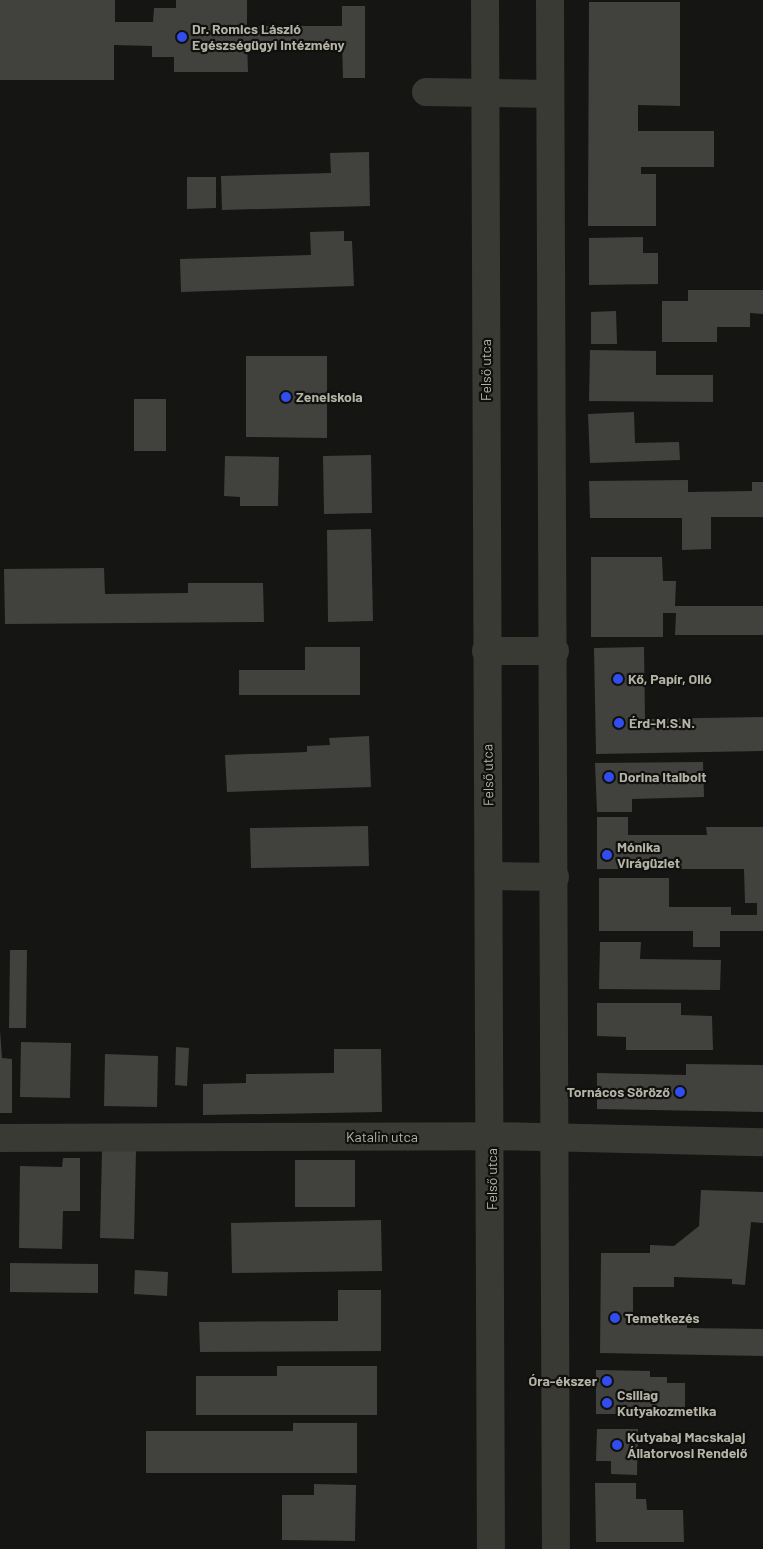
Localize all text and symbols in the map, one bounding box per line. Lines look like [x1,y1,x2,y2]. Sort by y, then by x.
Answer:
place label: Dr. Romics László Egészségügyi Intézmény [192,21,345,54]
marker: Dr. Romics László Egészségügyi Intézmény [176,31,188,43]
street label: Felső utca [478,339,494,401]
place label: Zeneiskola [296,389,363,405]
marker: Zeneiskola [280,391,292,403]
place label: Kő, Papír, Olló [628,671,712,687]
marker: Kő, Papír, Olló [612,673,624,685]
place label: Érd-M.S.N. [629,715,695,731]
marker: Érd-M.S.N. [613,717,625,729]
street label: Felső utca [479,744,497,806]
place label: Dorina Italbolt [619,769,706,785]
marker: Dorina Italbolt [603,771,615,783]
place label: Mónika Virágüzlet [617,839,680,872]
marker: Mónika Virágüzlet [601,849,613,861]
place label: Tornácos Söröző [567,1084,670,1100]
marker: Tornácos Söröző [674,1086,686,1098]
street label: Katalin utca [346,1129,418,1145]
street label: Felső utca [484,1148,500,1210]
place label: Temetkezés [625,1310,700,1326]
marker: Temetkezés [609,1312,621,1324]
place label: Óra-ékszer [529,1373,597,1389]
marker: Óra-ékszer [601,1375,613,1387]
place label: Csillag Kutyakozmetika [617,1387,716,1420]
marker: Csillag Kutyakozmetika [601,1397,613,1409]
place label: Kutyabaj Macskajaj Állatorvosi Rendelő [627,1429,747,1461]
marker: Kutyabaj Macskajaj Állatorvosi Rendelő [611,1439,623,1451]

